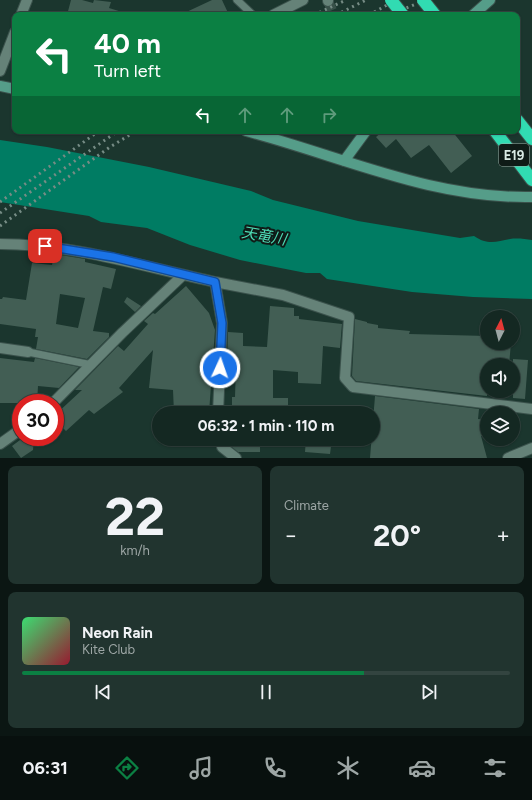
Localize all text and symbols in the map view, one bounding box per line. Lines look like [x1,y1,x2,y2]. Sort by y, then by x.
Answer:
text: 40 m [94,26,161,60]
icon: left [28,28,80,80]
text: Turn left [94,60,161,82]
icon: left [192,104,214,126]
icon: ahead [234,104,256,126]
icon: ahead [276,104,298,126]
icon: right [318,104,340,126]
road number: E19 [499,144,529,166]
water label: 天竜川 [240,223,290,249]
pin [28,229,62,263]
icon: arrive [34,235,56,257]
north arrow [480,310,520,350]
map controls [480,310,520,446]
position arrow [199,347,241,389]
button: sound [480,358,520,398]
speed limit sign: 30 [12,394,64,446]
button: layers [480,406,520,446]
text: 06:32 · 1 min · 110 m [198,417,334,435]
text: 22 [105,486,165,548]
text: Climate [284,498,329,513]
text: 20° [373,517,421,554]
text: − [284,522,298,549]
text: + [496,522,510,549]
text: km/h [120,543,150,558]
text: Neon Rain [82,624,153,642]
text: Kite Club [82,642,135,657]
icon: previous [92,681,114,703]
icon: pause [255,681,277,703]
icon: next [418,681,440,703]
icon: directions [113,754,141,782]
icon: music [187,754,215,782]
icon: phone [261,754,289,782]
icon: climate [334,754,362,782]
icon: car [408,754,436,782]
icon: filters [481,754,509,782]
text: 06:31 [23,757,68,779]

